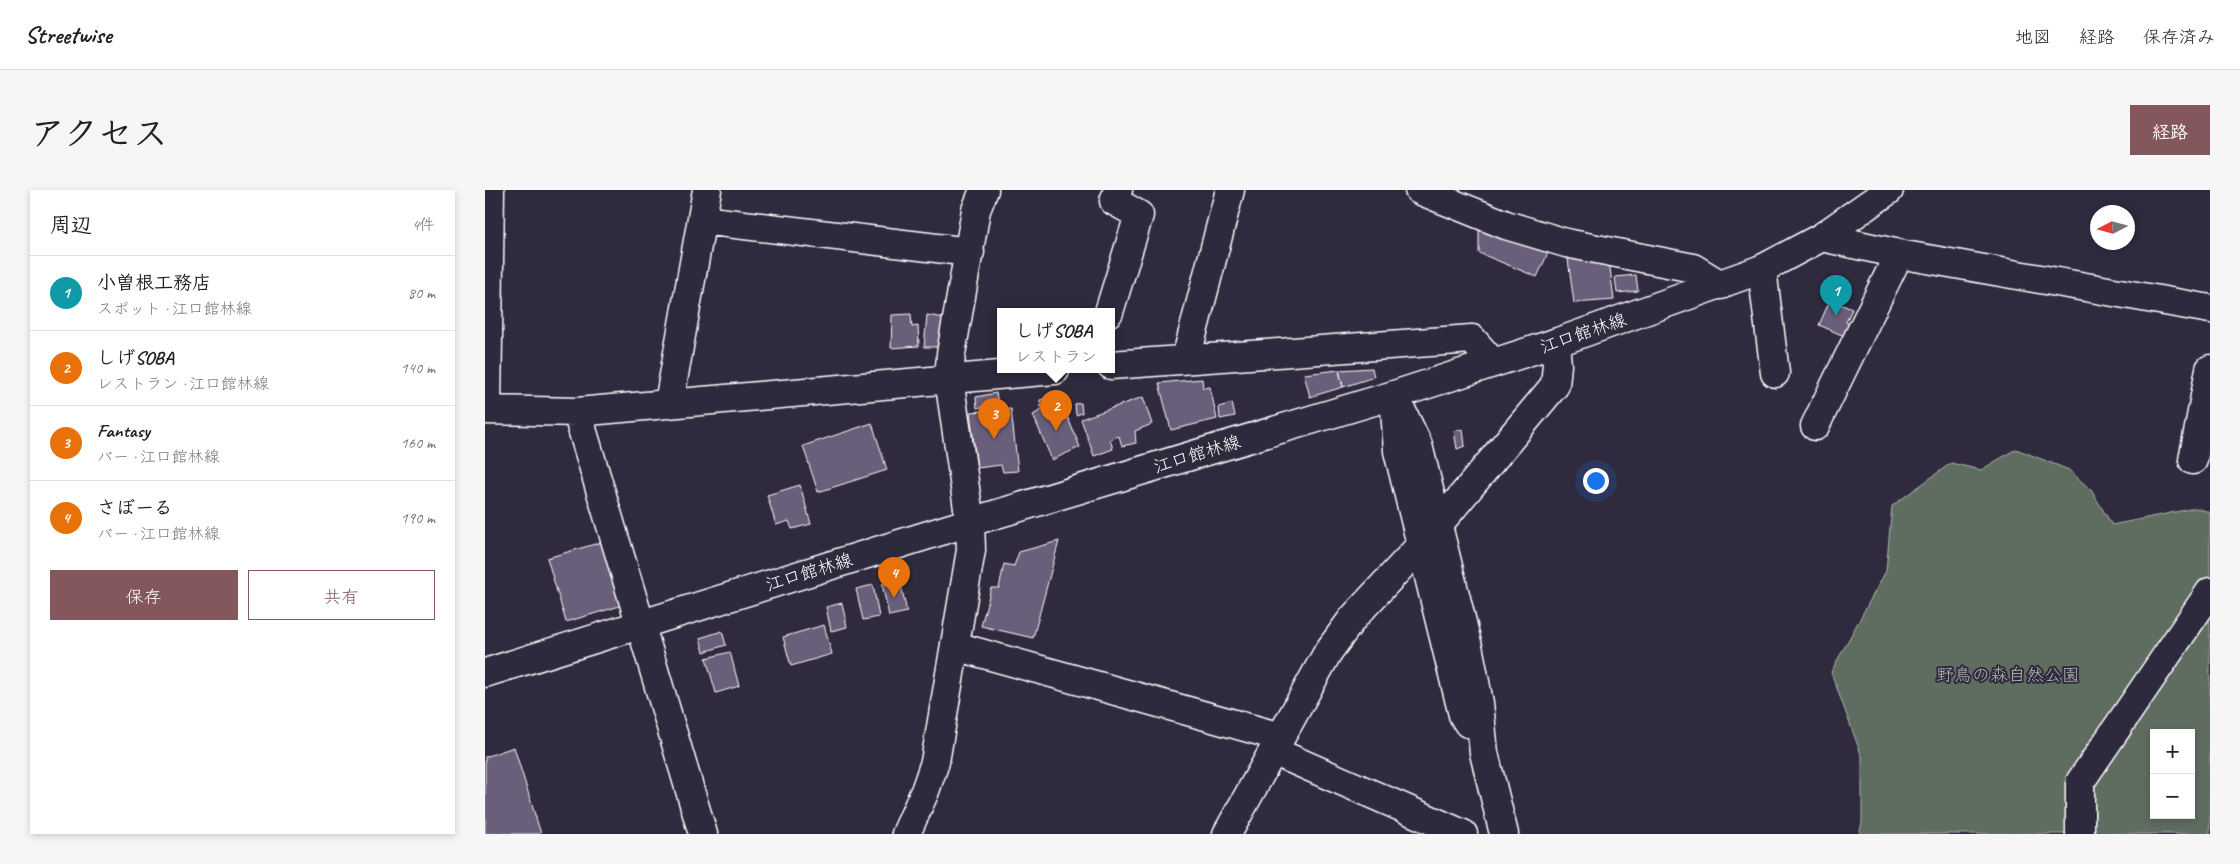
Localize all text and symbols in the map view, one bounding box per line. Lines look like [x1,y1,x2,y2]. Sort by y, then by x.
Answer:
text: Streetwise [25,20,111,50]
text: 地図 [2015,26,2051,48]
text: 経路 [2079,26,2115,48]
text: 保存済み [2143,26,2215,48]
button: 経路 [2130,105,2210,155]
text: アクセス [30,111,168,156]
north arrow [2090,205,2135,250]
text: 周辺 [50,212,92,238]
text: 4件 [412,215,435,235]
text: 小曽根工務店 [97,271,211,295]
pin: 1 [1820,275,1852,316]
text: 1 [62,283,70,303]
text: 80 m [408,283,435,303]
text: スポット · 江口館林線 [97,299,252,319]
popup [997,308,1115,373]
street label: 江口館林線 [1537,308,1629,358]
text: しげSOBA [1015,319,1092,343]
text: しげSOBA [97,346,174,370]
text: レストラン [1015,347,1097,367]
text: 2 [62,358,70,378]
text: 140 m [401,358,435,378]
text: レストラン · 江口館林線 [97,374,269,394]
pin: 2 [1040,390,1072,431]
pin: 3 [978,398,1010,439]
text: Fantasy [97,419,150,443]
street label: 江口館林線 [1151,430,1243,478]
text: 3 [62,433,70,453]
text: 160 m [401,433,435,453]
text: バー · 江口館林線 [97,447,220,467]
your location [1583,468,1609,494]
text: さぼーる [97,496,173,520]
text: 4 [62,508,70,528]
text: 190 m [401,508,435,528]
text: バー · 江口館林線 [97,524,220,544]
street label: 江口館林線 [763,548,855,596]
pin: 4 [878,557,910,598]
button: 保存 [50,570,238,620]
button: 共有 [248,570,435,620]
park label: 野鳥の森自然公園 [1936,664,2080,686]
map controls [2150,729,2195,819]
button: + [2150,729,2195,774]
button: − [2150,774,2195,819]

